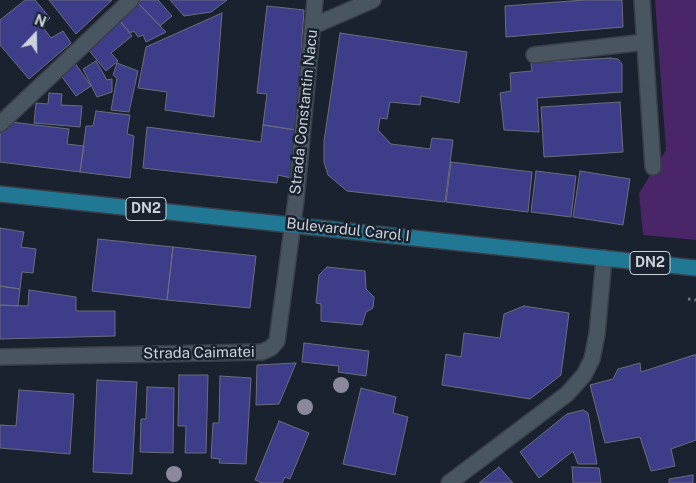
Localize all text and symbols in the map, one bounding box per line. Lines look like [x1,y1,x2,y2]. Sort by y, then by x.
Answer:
north arrow [10,10,60,60]
text: N [32,12,48,30]
street label: Strada Constantin Nacu [286,29,322,195]
road number: DN2 [126,198,166,220]
street label: Bulevardul Carol I [285,215,411,245]
road number: DN2 [630,252,670,274]
street label: Strada Caimatei [143,343,255,363]

